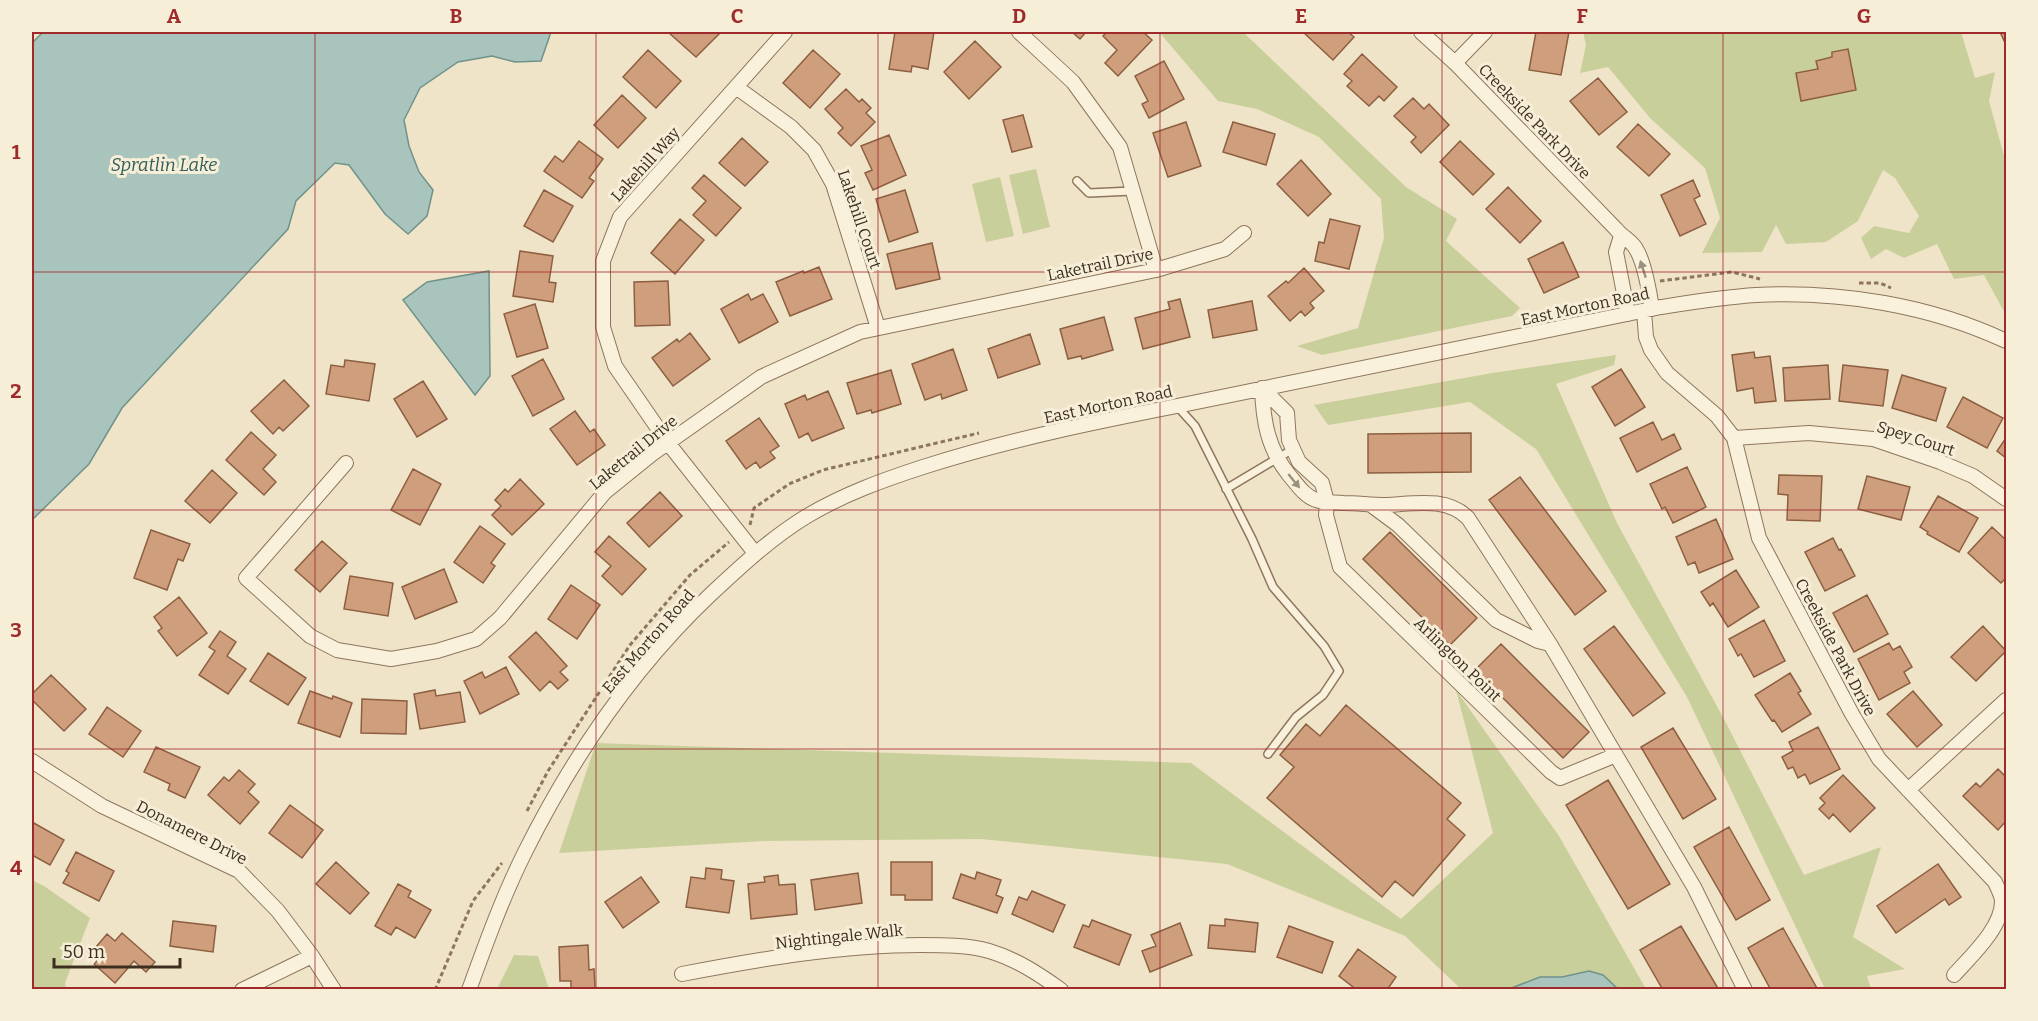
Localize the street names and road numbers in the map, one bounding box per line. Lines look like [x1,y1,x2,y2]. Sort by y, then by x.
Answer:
street label: Creekside Park Drive [1475,60,1595,183]
street label: Lakehill Way [607,123,684,205]
street label: Lakehill Court [834,167,885,271]
street label: Laketrail Drive [1045,244,1155,285]
street label: East Morton Road [1519,283,1652,329]
street label: East Morton Road [1042,381,1175,427]
street label: Laketrail Drive [585,411,681,494]
street label: Spey Court [1875,417,1957,460]
street label: Creekside Park Drive [1791,575,1880,719]
street label: East Morton Road [598,585,699,697]
street label: Arlington Point [1410,613,1505,706]
street label: Donamere Drive [133,796,250,869]
street label: Nightingale Walk [774,920,904,953]

